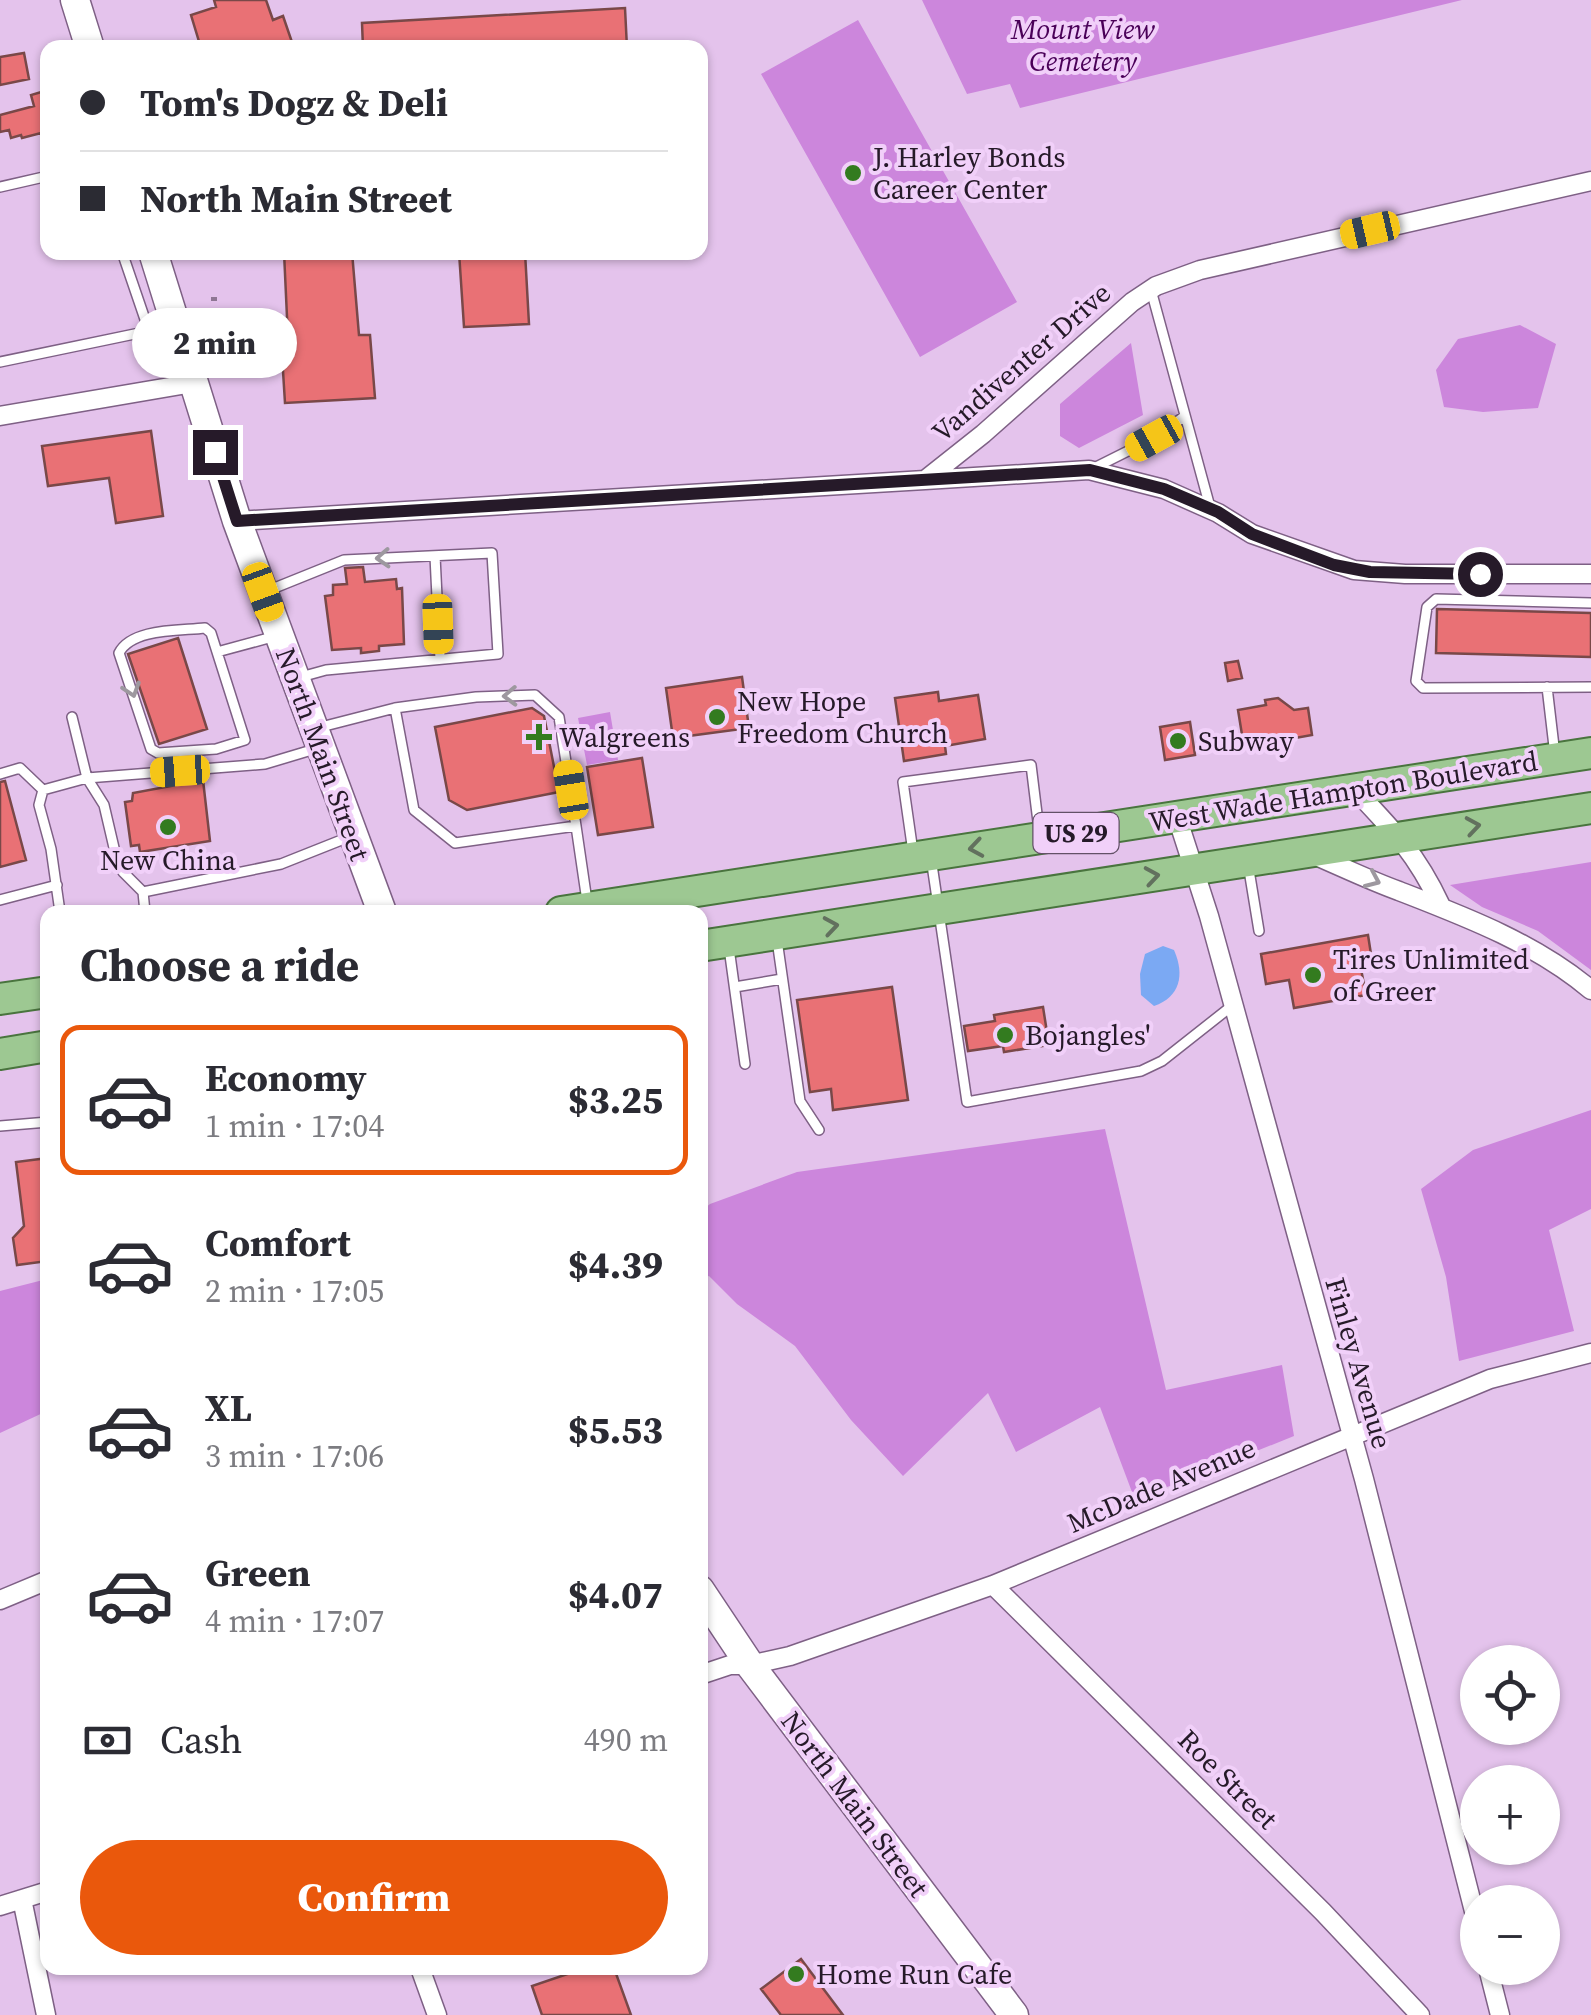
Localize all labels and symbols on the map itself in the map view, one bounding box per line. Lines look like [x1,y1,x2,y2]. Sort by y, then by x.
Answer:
park label: Mount View Cemetery [1010,10,1155,80]
place label: J. Harley Bonds Career Center [872,138,1065,208]
marker: J. Harley Bonds Career Center [842,162,864,184]
car [1337,209,1403,251]
street label: Vandiventer Drive [923,274,1119,450]
callout: 2 min [132,307,298,377]
car [1120,410,1188,466]
route end [193,430,238,475]
one-way arrow [375,547,391,568]
route start [1458,552,1503,597]
car [239,559,287,625]
car [422,593,454,655]
street label: North Main Street [267,642,379,866]
one-way arrow [120,681,140,698]
place label: New Hope Freedom Church [737,682,948,752]
one-way arrow [502,685,518,706]
marker: New Hope Freedom Church [706,706,728,728]
place label: Walgreens [559,718,690,756]
place label: Subway [1198,722,1294,760]
marker: Walgreens [528,726,550,748]
marker: Subway [1167,730,1189,752]
street label: West Wade Hampton Boulevard [1146,741,1540,841]
car [149,754,211,788]
car [551,758,591,822]
road number: US 29 [1034,813,1118,853]
marker: New China [157,816,179,838]
one-way arrow [1465,816,1481,837]
one-way arrow [968,837,984,858]
place label: New China [100,841,237,879]
one-way arrow [1144,866,1160,887]
one-way arrow [1363,868,1381,888]
one-way arrow [823,916,839,937]
place label: Tires Unlimited of Greer [1333,940,1529,1010]
marker: Tires Unlimited of Greer [1302,964,1324,986]
place label: Bojangles' [1025,1016,1150,1054]
marker: Bojangles' [994,1024,1016,1046]
street label: Finley Avenue [1316,1273,1402,1453]
street label: McDade Avenue [1061,1428,1261,1542]
street label: North Main Street [773,1703,938,1905]
street label: Roe Street [1170,1721,1287,1838]
place label: Home Run Cafe [816,1955,1012,1993]
marker: Home Run Cafe [785,1963,807,1985]

